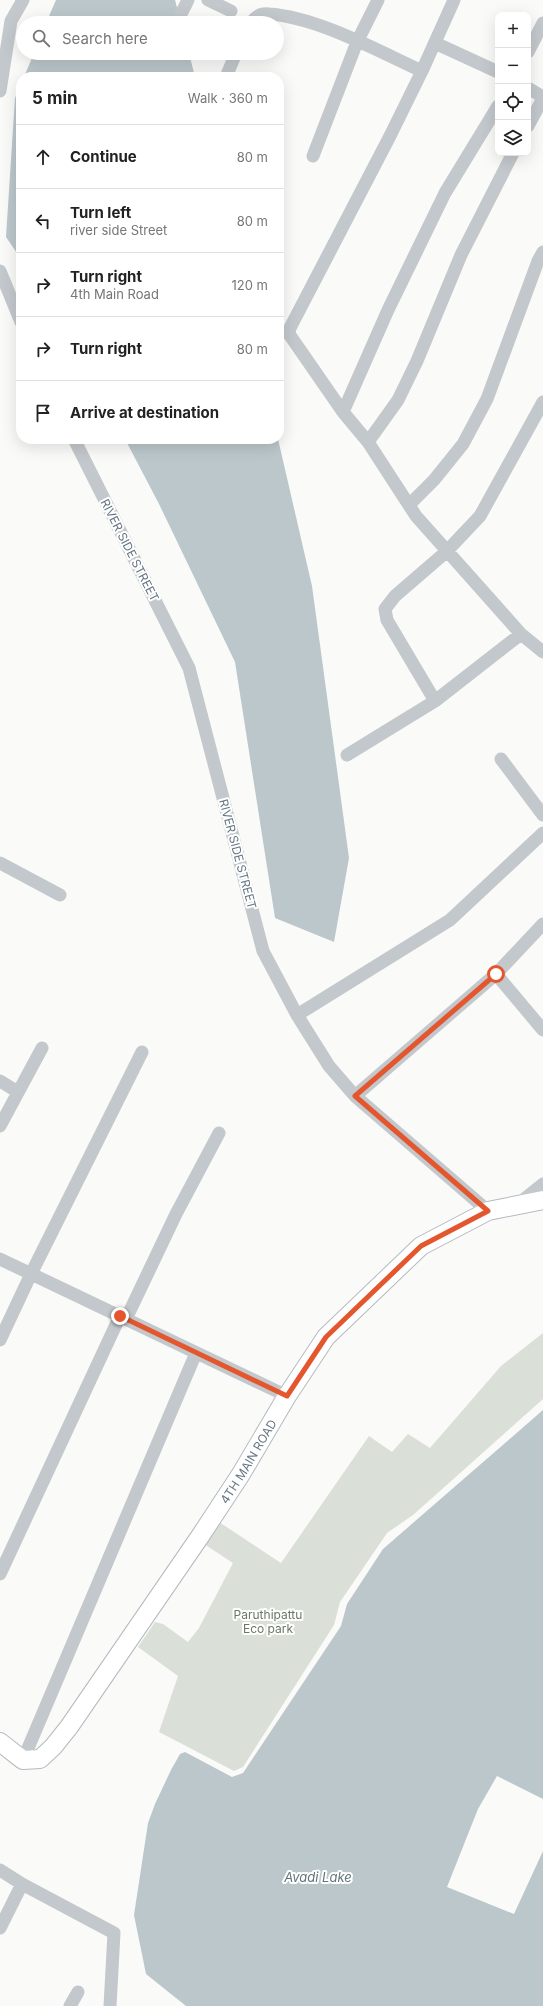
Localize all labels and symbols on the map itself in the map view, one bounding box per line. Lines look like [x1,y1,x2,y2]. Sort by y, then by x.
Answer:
street label: RIVER SIDE STREET [98,496,162,604]
street label: RIVER SIDE STREET [216,797,260,911]
route start [487,965,505,983]
route end [111,1307,129,1325]
street label: 4TH MAIN ROAD [216,1416,279,1506]
park label: Paruthipattu Eco park [234,1607,302,1636]
water label: Avadi Lake [283,1869,352,1885]

